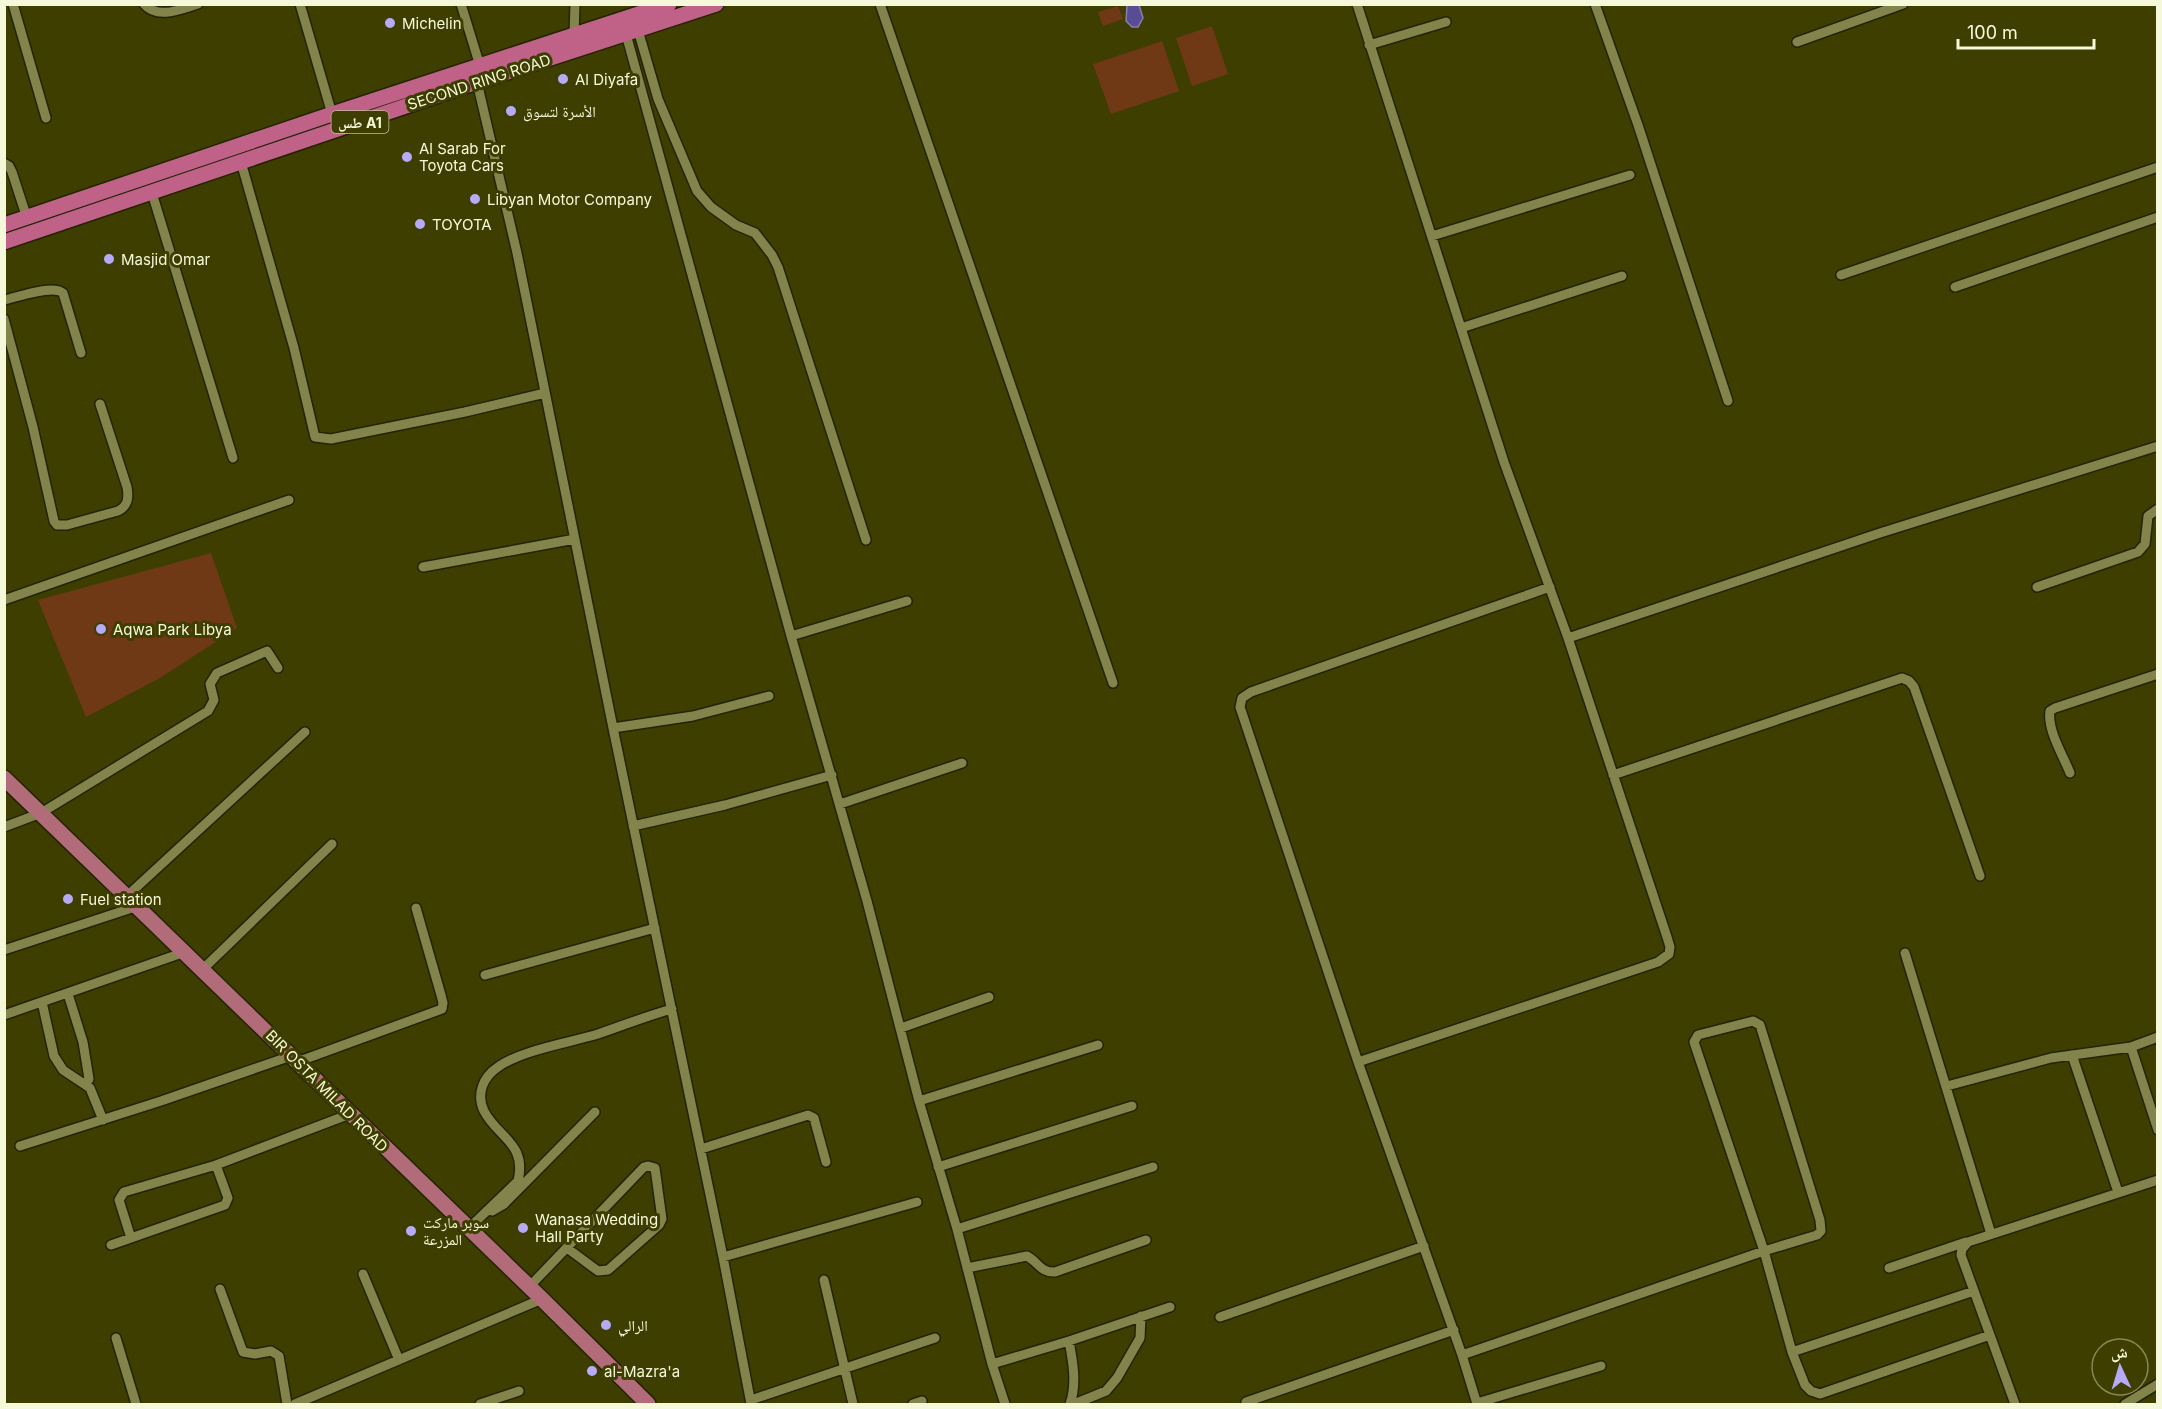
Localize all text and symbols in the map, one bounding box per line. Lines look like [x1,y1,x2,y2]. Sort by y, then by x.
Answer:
scale bar [1958,12,2094,50]
place label: Michelin [402,14,462,33]
marker: Michelin [383,16,397,30]
text: 100 m [1967,22,2018,43]
street label: SECOND RING ROAD [405,50,553,114]
place label: Al Diyafa [575,70,638,89]
marker: Al Diyafa [556,72,570,86]
place label: الأسرة لتسوق [523,102,596,122]
marker: الأسرة لتسوق [504,104,518,118]
road number: طس A1 [332,111,388,133]
place label: Al Sarab For Toyota Cars [419,139,506,175]
marker: Al Sarab For Toyota Cars [400,150,414,164]
place label: Libyan Motor Company [487,190,653,209]
marker: Libyan Motor Company [468,192,482,206]
place label: TOYOTA [432,215,492,234]
marker: TOYOTA [413,217,427,231]
place label: Masjid Omar [121,250,211,269]
marker: Masjid Omar [102,252,116,266]
place label: Aqwa Park Libya [113,620,232,639]
marker: Aqwa Park Libya [94,622,108,636]
place label: Fuel station [80,890,162,909]
marker: Fuel station [61,892,75,906]
street label: BIR OSTA MILAD ROAD [262,1026,392,1156]
place label: Wanasa Wedding Hall Party [535,1210,658,1246]
place label: سوبر ماركت المزرعة [423,1213,489,1249]
marker: Wanasa Wedding Hall Party [516,1221,530,1235]
marker: سوبر ماركت المزرعة [404,1224,418,1238]
place label: الرالي [618,1316,648,1337]
marker: الرالي [599,1318,613,1332]
north arrow [2090,1337,2150,1397]
text: ش [2110,1341,2128,1363]
place label: al-Mazra'a [604,1362,680,1381]
marker: al-Mazra'a [585,1364,599,1378]

